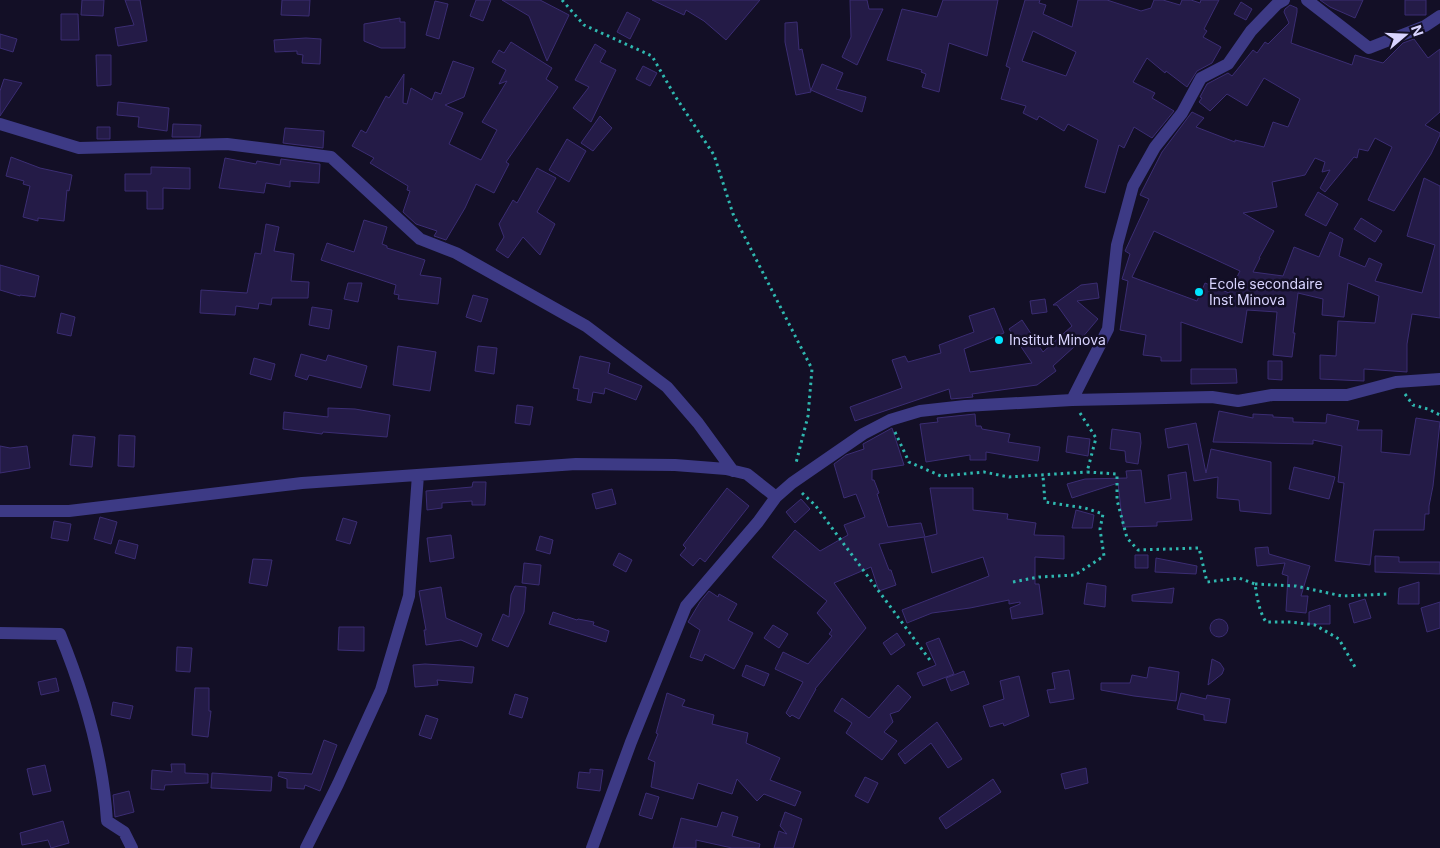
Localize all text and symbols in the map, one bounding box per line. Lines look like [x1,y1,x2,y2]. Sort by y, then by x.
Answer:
north arrow [1380,10,1430,60]
text: N [1408,23,1428,38]
place label: Ecole secondaire Inst Minova [1209,275,1323,308]
marker: Ecole secondaire Inst Minova [1193,286,1205,298]
place label: Institut Minova [1009,331,1106,348]
marker: Institut Minova [993,334,1005,346]

